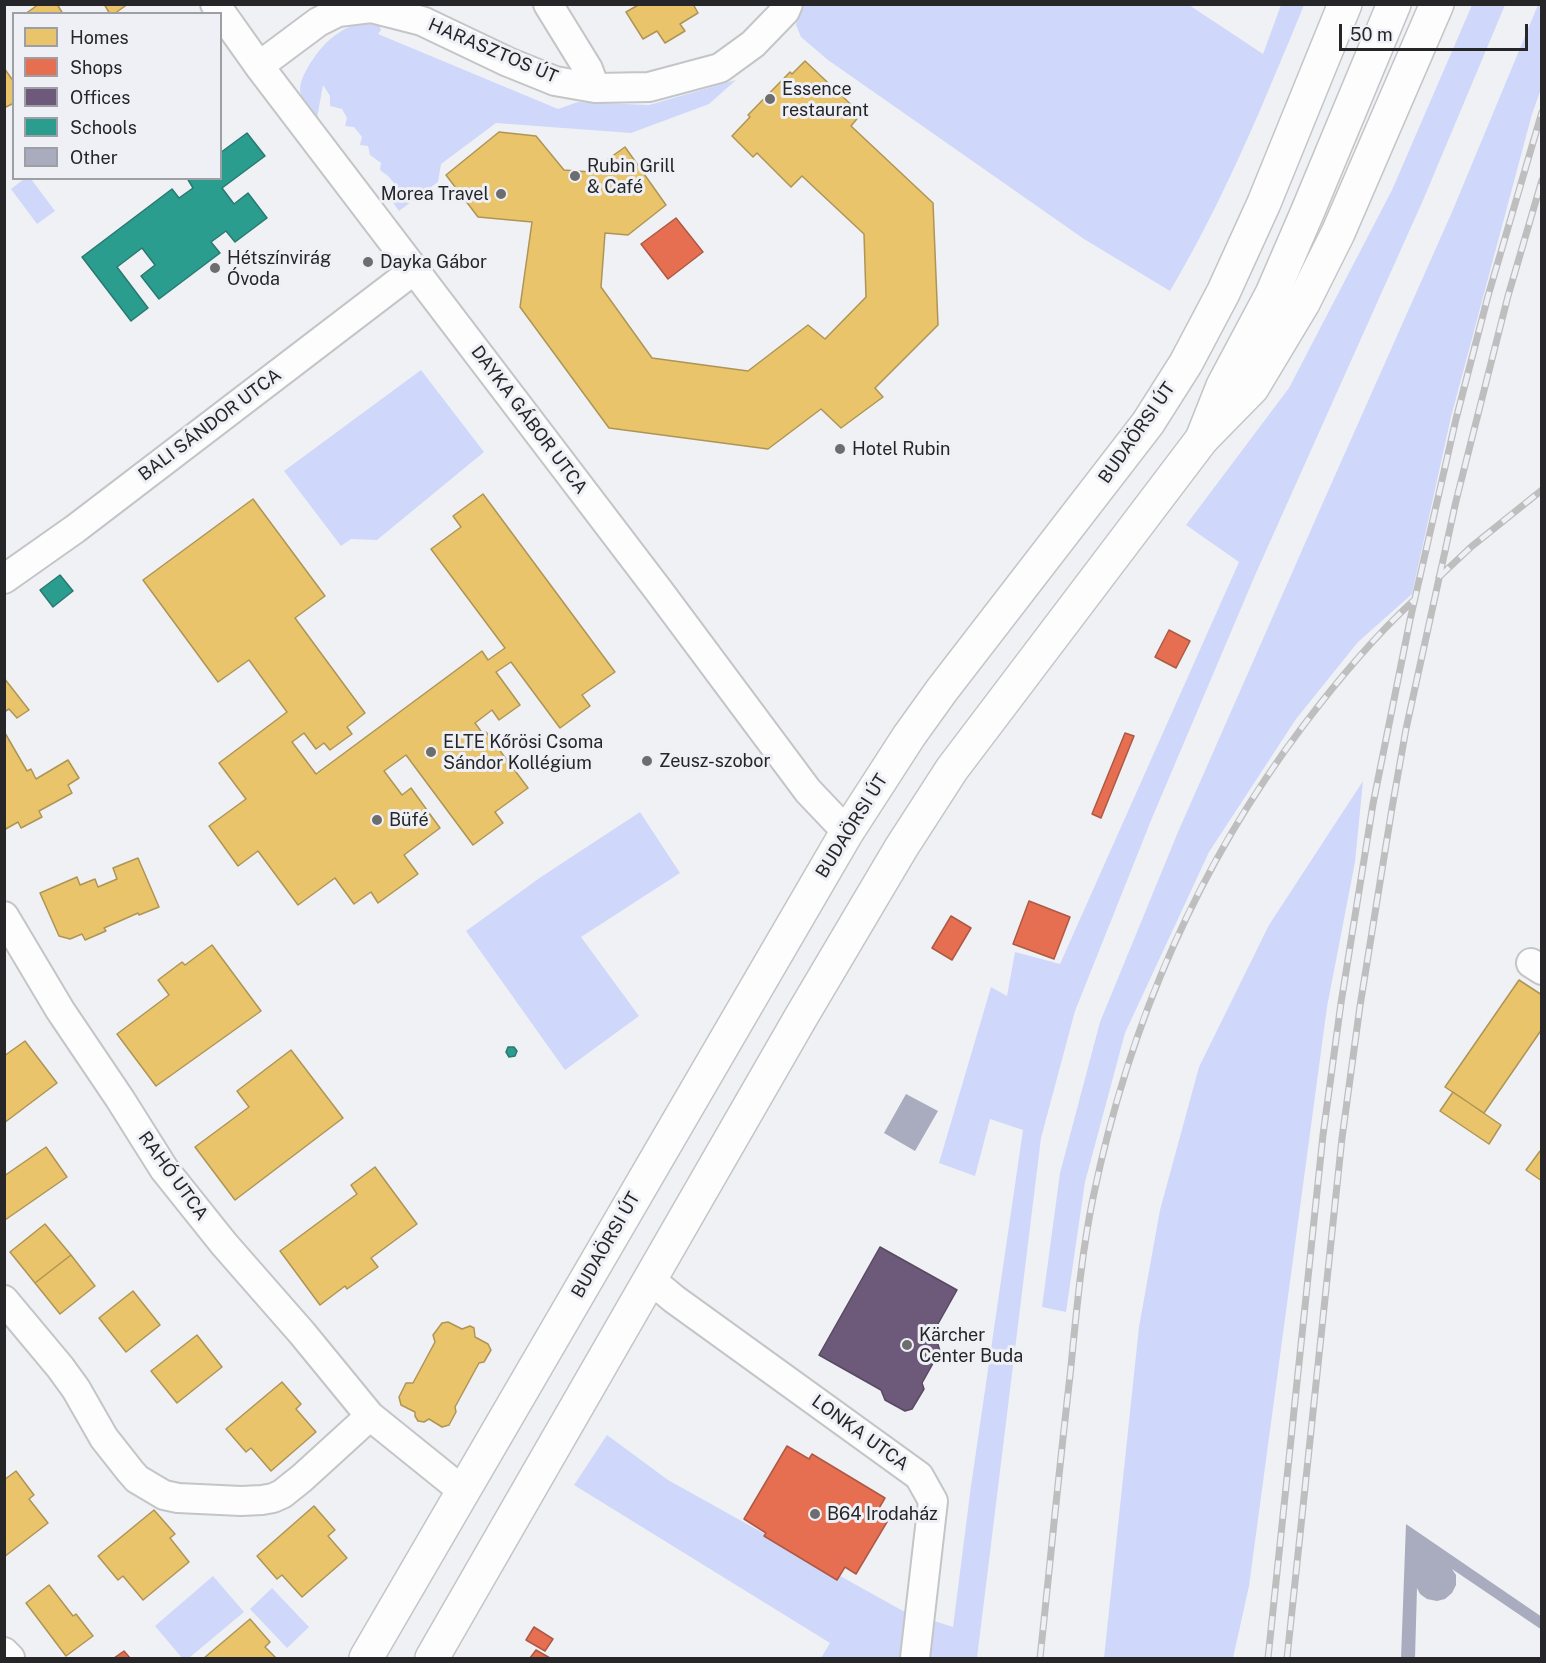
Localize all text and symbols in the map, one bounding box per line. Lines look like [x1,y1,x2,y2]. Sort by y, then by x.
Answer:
legend [12,12,222,180]
scale bar [1342,12,1531,50]
street label: HARASZTOS ÚT [425,14,561,88]
text: 50 m [1350,24,1393,45]
text: Homes [70,27,129,48]
text: Shops [70,57,122,78]
place label: Essence restaurant [782,78,869,121]
text: Offices [70,87,130,108]
marker: Essence restaurant [763,92,777,106]
text: Schools [70,117,137,138]
text: Other [70,147,118,168]
place label: Rubin Grill & Café [587,155,675,198]
marker: Rubin Grill & Café [568,169,582,183]
place label: Morea Travel [381,183,489,205]
marker: Morea Travel [494,187,508,201]
place label: Hétszínvirág Óvoda [227,247,331,290]
place label: Dayka Gábor [380,251,487,273]
marker: Dayka Gábor [361,255,375,269]
marker: Hétszínvirág Óvoda [208,261,222,275]
street label: DAYKA GÁBOR UTCA [466,342,592,498]
street label: BALI SÁNDOR UTCA [134,364,286,486]
street label: BUDAÖRSI ÚT [1094,378,1180,488]
place label: Hotel Rubin [852,438,951,460]
marker: Hotel Rubin [833,442,847,456]
place label: ELTE Kőrösi Csoma Sándor Kollégium [443,731,603,774]
marker: ELTE Kőrösi Csoma Sándor Kollégium [424,745,438,759]
place label: Zeusz-szobor [659,750,771,772]
marker: Zeusz-szobor [640,754,654,768]
street label: BUDAÖRSI ÚT [811,770,893,882]
place label: Büfé [389,809,429,831]
marker: Büfé [370,813,384,827]
street label: RAHÓ UTCA [134,1127,212,1225]
street label: BUDAÖRSI ÚT [567,1188,645,1302]
place label: Kärcher Center Buda [919,1324,1023,1366]
marker: Kärcher Center Buda [900,1338,914,1352]
street label: LONKA UTCA [807,1391,913,1475]
place label: B64 Irodaház [827,1503,938,1525]
marker: B64 Irodaház [808,1507,822,1521]

